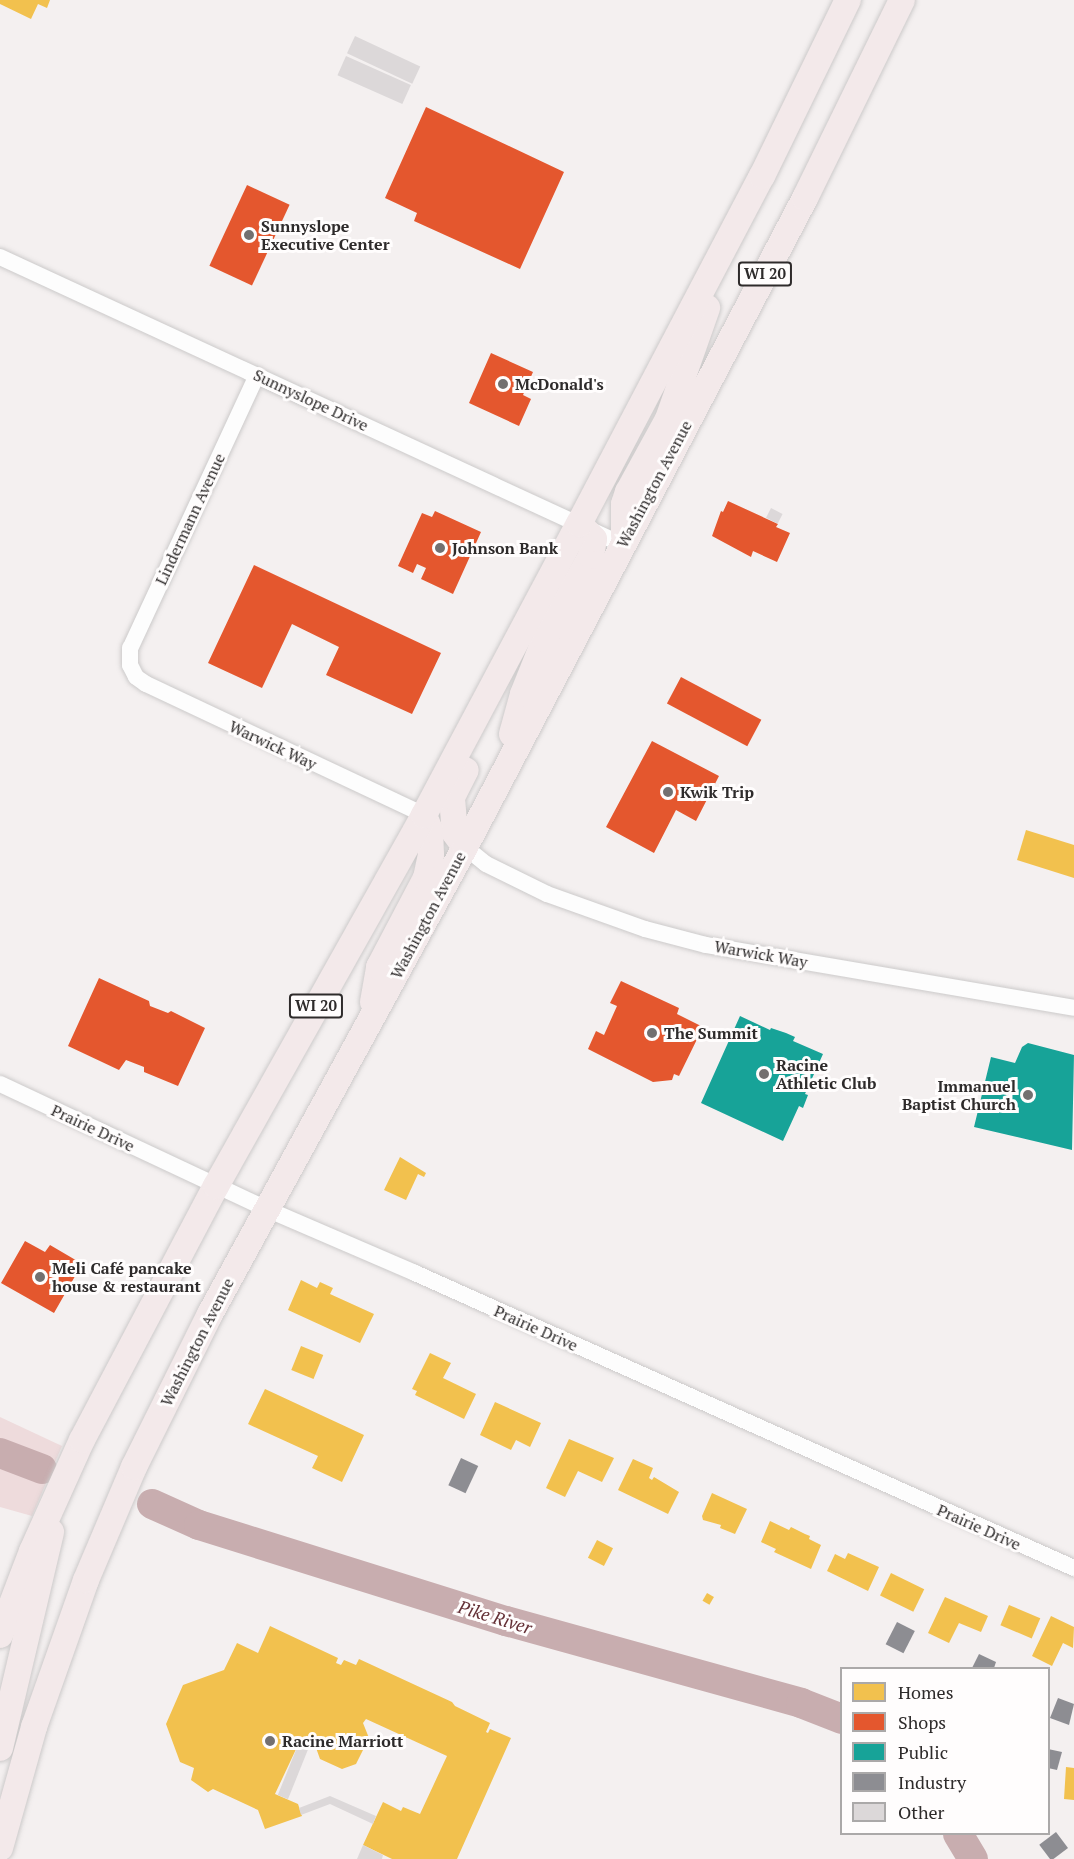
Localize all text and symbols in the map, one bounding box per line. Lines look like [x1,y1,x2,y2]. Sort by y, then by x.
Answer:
place label: Sunnyslope Executive Center [261,216,390,254]
marker: Sunnyslope Executive Center [242,228,256,242]
road number: WI 20 [736,262,794,286]
street label: Sunnyslope Drive [250,365,372,435]
place label: McDonald's [515,374,604,394]
marker: McDonald's [496,377,510,391]
street label: Washington Avenue [612,417,696,551]
street label: Lindermann Avenue [151,450,229,588]
place label: Johnson Bank [452,538,558,558]
marker: Johnson Bank [433,541,447,555]
street label: Warwick Way [226,716,320,774]
place label: Kwik Trip [680,782,754,802]
marker: Kwik Trip [661,785,675,799]
street label: Washington Avenue [386,848,470,982]
street label: Warwick Way [713,936,809,972]
road number: WI 20 [288,994,344,1018]
place label: The Summit [664,1023,758,1043]
marker: The Summit [645,1026,659,1040]
place label: Racine Athletic Club [776,1055,876,1093]
marker: Racine Athletic Club [757,1067,771,1081]
place label: Immanuel Baptist Church [902,1076,1016,1114]
marker: Immanuel Baptist Church [1021,1088,1035,1102]
street label: Prairie Drive [48,1100,138,1156]
place label: Meli Café pancake house & restaurant [52,1258,201,1296]
marker: Meli Café pancake house & restaurant [33,1270,47,1284]
street label: Washington Avenue [156,1275,238,1409]
street label: Prairie Drive [491,1301,581,1355]
street label: Prairie Drive [934,1500,1024,1554]
water label: Pike River [456,1596,534,1638]
legend [840,1667,1050,1835]
text: Homes [898,1680,953,1704]
text: Shops [898,1710,946,1734]
place label: Racine Marriott [282,1731,403,1751]
marker: Racine Marriott [263,1734,277,1748]
text: Public [898,1740,948,1764]
text: Industry [898,1770,966,1794]
text: Other [898,1800,945,1824]

